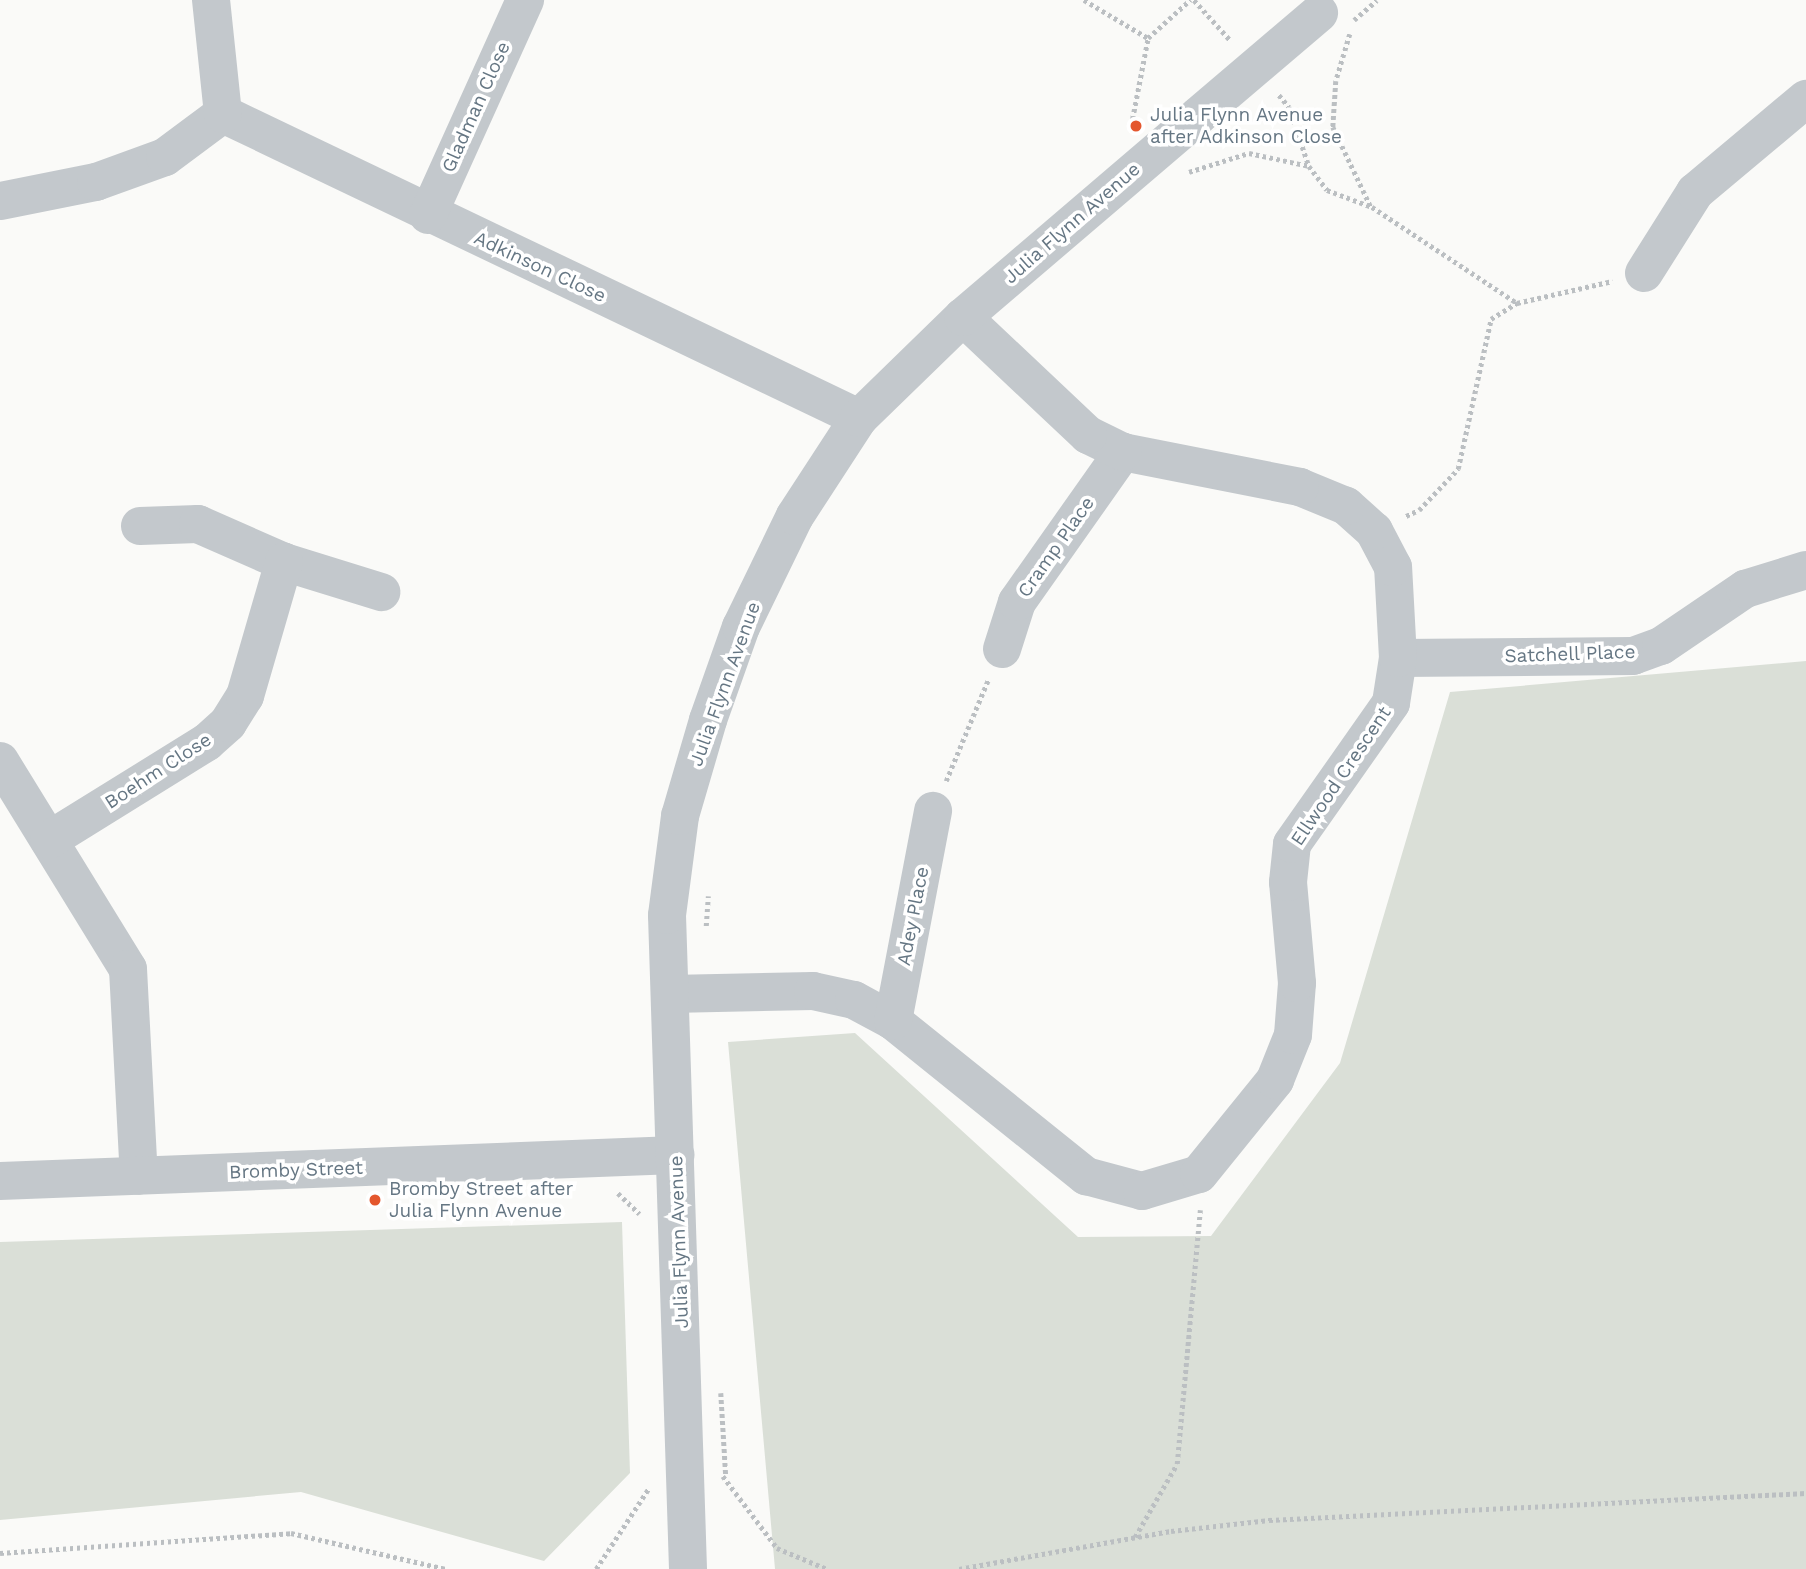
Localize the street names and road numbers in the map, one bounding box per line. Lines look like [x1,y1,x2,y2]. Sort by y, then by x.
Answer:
street label: Gladman Close [437,38,515,176]
street label: Julia Flynn Avenue [999,157,1145,289]
street label: Adkinson Close [470,227,610,307]
street label: Cramp Place [1013,492,1099,602]
street label: Julia Flynn Avenue [684,598,766,770]
street label: Satchell Place [1504,640,1636,668]
street label: Ellwood Crescent [1286,702,1396,850]
street label: Boehm Close [100,728,216,814]
street label: Adey Place [892,864,934,968]
street label: Julia Flynn Avenue [665,1154,693,1330]
street label: Bromby Street [228,1156,364,1184]

